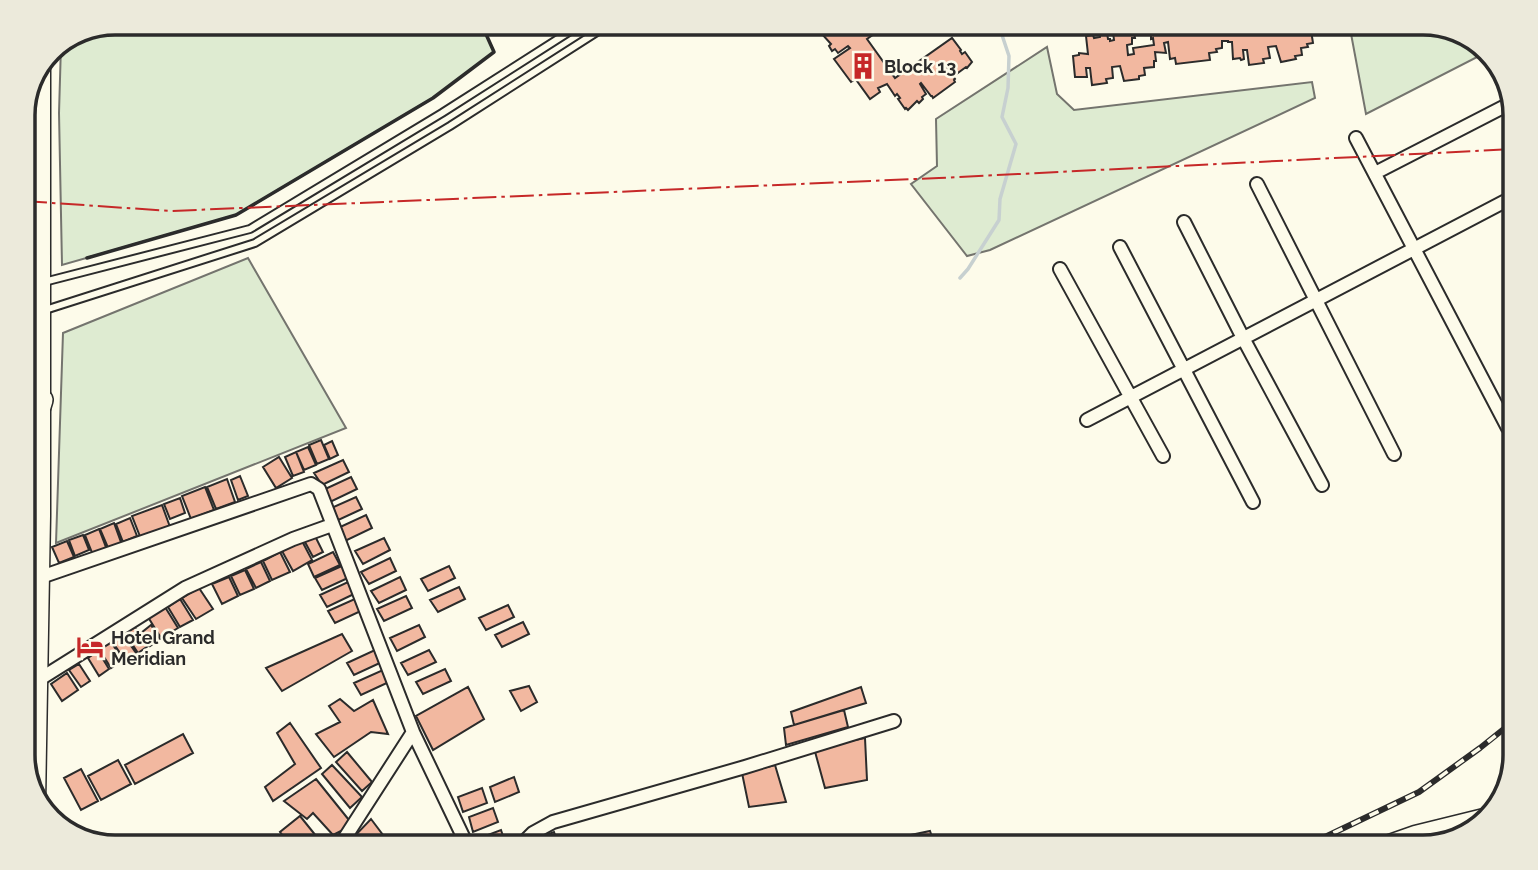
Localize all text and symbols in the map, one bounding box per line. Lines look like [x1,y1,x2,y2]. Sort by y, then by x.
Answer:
building icon: Block 13 [848,51,878,81]
place label: Block 13 [884,56,956,77]
place label: Hotel Grand Meridian [111,627,215,669]
hotel icon: Hotel Grand Meridian [75,632,105,662]

